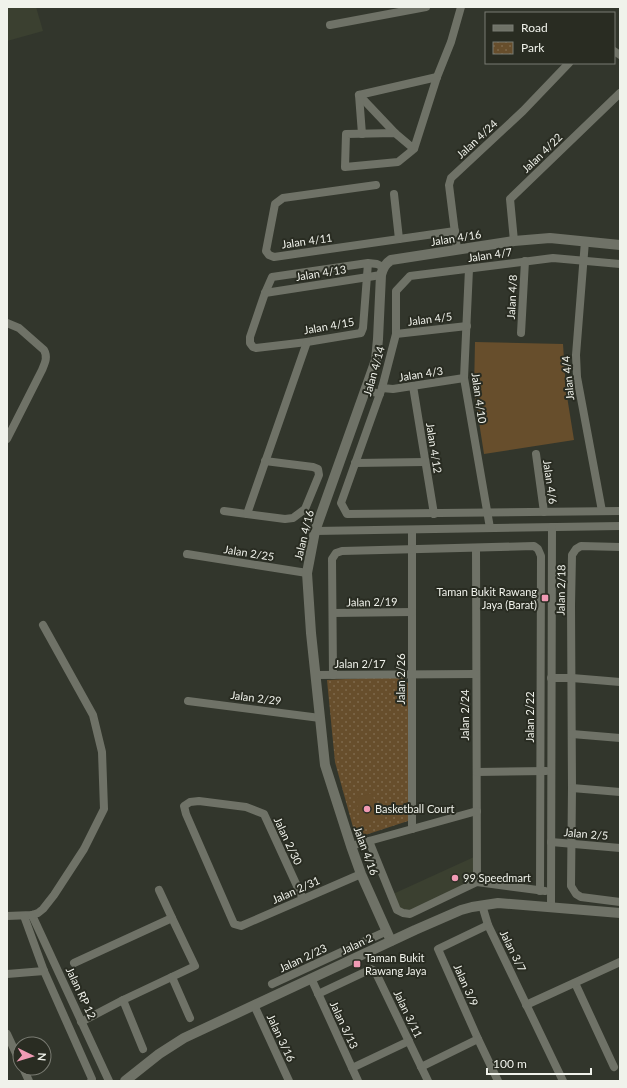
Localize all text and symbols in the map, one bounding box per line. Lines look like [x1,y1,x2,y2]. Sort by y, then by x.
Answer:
legend [485,12,615,64]
text: Road [521,20,548,35]
text: Park [521,40,545,55]
street label: Jalan 4/24 [454,116,500,161]
street label: Jalan 4/22 [519,130,565,175]
street label: Jalan 4/16 [430,227,482,248]
street label: Jalan 4/11 [281,231,333,250]
street label: Jalan 4/7 [467,245,513,264]
street label: Jalan 4/13 [295,262,347,283]
street label: Jalan 4/8 [504,274,519,320]
street label: Jalan 4/5 [407,309,453,328]
street label: Jalan 4/15 [303,315,355,336]
street label: Jalan 4/14 [360,344,387,397]
street label: Jalan 4/4 [559,355,576,401]
street label: Jalan 4/3 [398,364,444,383]
street label: Jalan 4/10 [470,372,490,425]
street label: Jalan 4/12 [424,422,445,474]
street label: Jalan 4/6 [541,459,560,505]
street label: Jalan 4/16 [291,509,316,561]
street label: Jalan 2/25 [223,542,275,563]
street label: Jalan 2/18 [554,564,567,616]
place label: Taman Bukit Rawang Jaya (Barat) [437,585,537,611]
marker: Taman Bukit Rawang Jaya (Barat) [540,593,550,603]
street label: Jalan 2/19 [346,595,398,608]
street label: Jalan 2/26 [394,653,407,705]
street label: Jalan 2/17 [334,657,386,670]
street label: Jalan 2/29 [230,688,282,707]
street label: Jalan 2/24 [458,689,471,741]
street label: Jalan 2/22 [523,691,536,743]
place label: Basketball Court [375,802,454,815]
marker: Basketball Court [362,804,372,814]
street label: Jalan 2/30 [272,815,305,867]
street label: Jalan 4/16 [352,825,381,877]
street label: Jalan 2/5 [563,825,609,842]
place label: 99 Speedmart [463,871,531,884]
street label: Jalan 2/31 [270,873,322,906]
marker: 99 Speedmart [450,873,460,883]
street label: Jalan 3/7 [498,928,529,974]
street label: Jalan 2 [339,931,375,956]
street label: Jalan 2/23 [277,941,329,974]
place label: Taman Bukit Rawang Jaya [365,951,426,977]
marker: Taman Bukit Rawang Jaya [352,959,362,969]
street label: Jalan 3/9 [451,962,481,1008]
street label: Jalan RP 12 [64,965,99,1021]
street label: Jalan 3/11 [391,988,425,1040]
street label: Jalan 3/13 [328,999,361,1051]
street label: Jalan 3/16 [265,1012,298,1064]
north arrow [12,1036,52,1076]
scale bar [487,1050,591,1076]
text: N [36,1052,49,1062]
text: 100 m [493,1056,527,1071]

